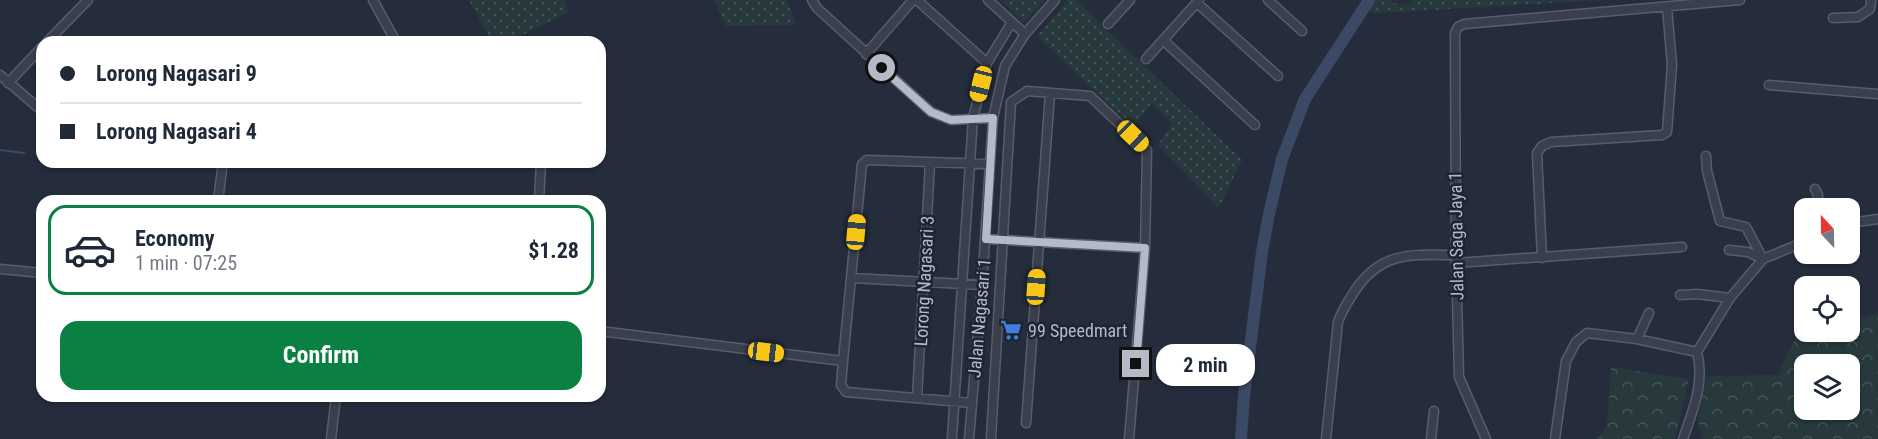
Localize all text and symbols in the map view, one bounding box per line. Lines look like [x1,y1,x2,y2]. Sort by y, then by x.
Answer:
route start [868,54,895,81]
text: Lorong Nagasari 9 [96,61,257,86]
car [968,64,994,104]
car [1114,117,1152,155]
text: Lorong Nagasari 4 [96,119,257,144]
street label: Jalan Saga Jaya 1 [1444,171,1468,301]
north arrow [1794,198,1860,264]
map controls [1794,198,1860,420]
car [845,213,867,251]
street label: Lorong Nagasari 3 [910,215,938,347]
icon: car [63,223,117,277]
text: Economy [135,226,215,251]
text: $1.28 [528,238,579,263]
text: 1 min · 07:25 [135,251,237,275]
street label: Jalan Nagasari 1 [963,257,995,379]
car [1026,268,1046,306]
button: locate [1794,276,1860,342]
supermarket icon: 99 Speedmart [999,318,1023,342]
place label: 99 Speedmart [1028,320,1127,341]
button: Confirm [60,321,582,390]
car [747,341,785,363]
callout: 2 min [1157,343,1256,385]
route end [1122,350,1149,377]
text: 2 min [1183,353,1228,377]
button: layers [1794,354,1860,420]

